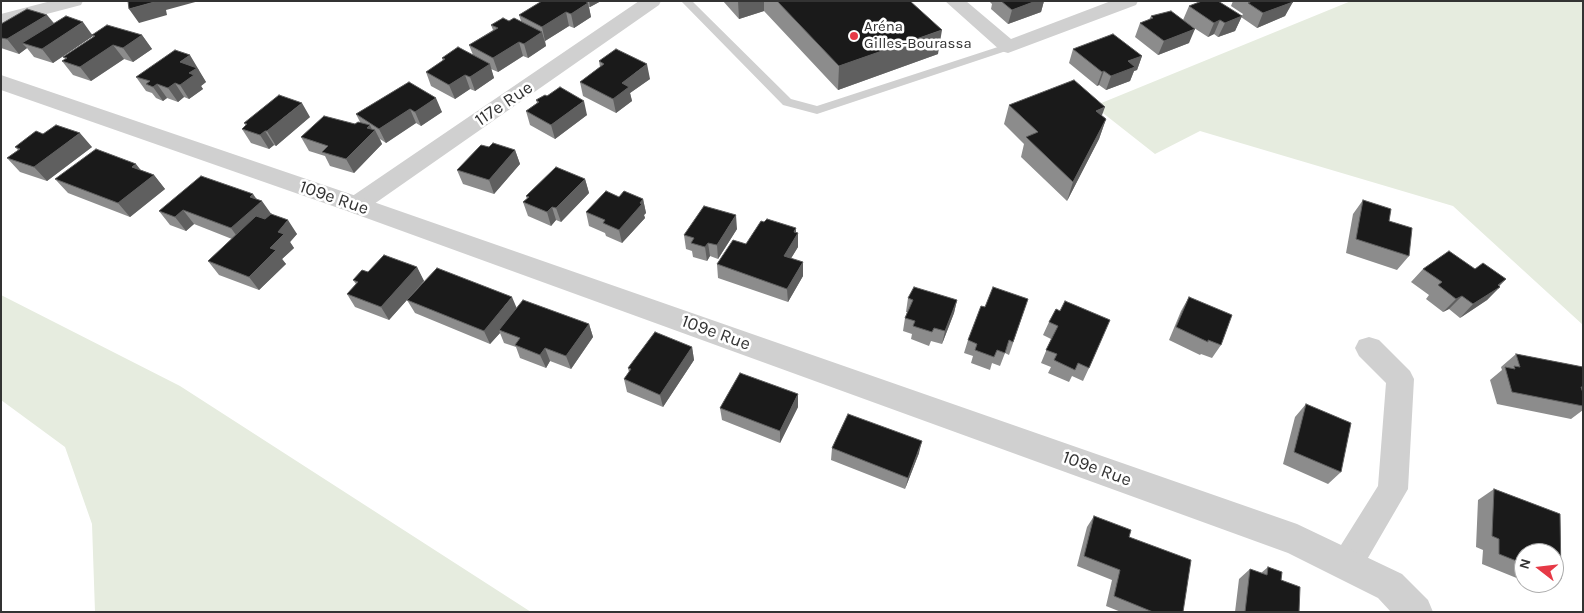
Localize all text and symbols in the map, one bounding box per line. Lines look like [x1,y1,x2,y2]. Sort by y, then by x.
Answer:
place label: Aréna Gilles-Bourassa [864,18,972,53]
marker: Aréna Gilles-Bourassa [848,30,860,42]
street label: 117e Rue [471,77,537,131]
street label: 109e Rue [297,176,371,220]
street label: 109e Rue [679,311,753,355]
street label: 109e Rue [1060,447,1134,491]
north arrow [1514,543,1564,593]
text: N [1516,557,1535,571]

